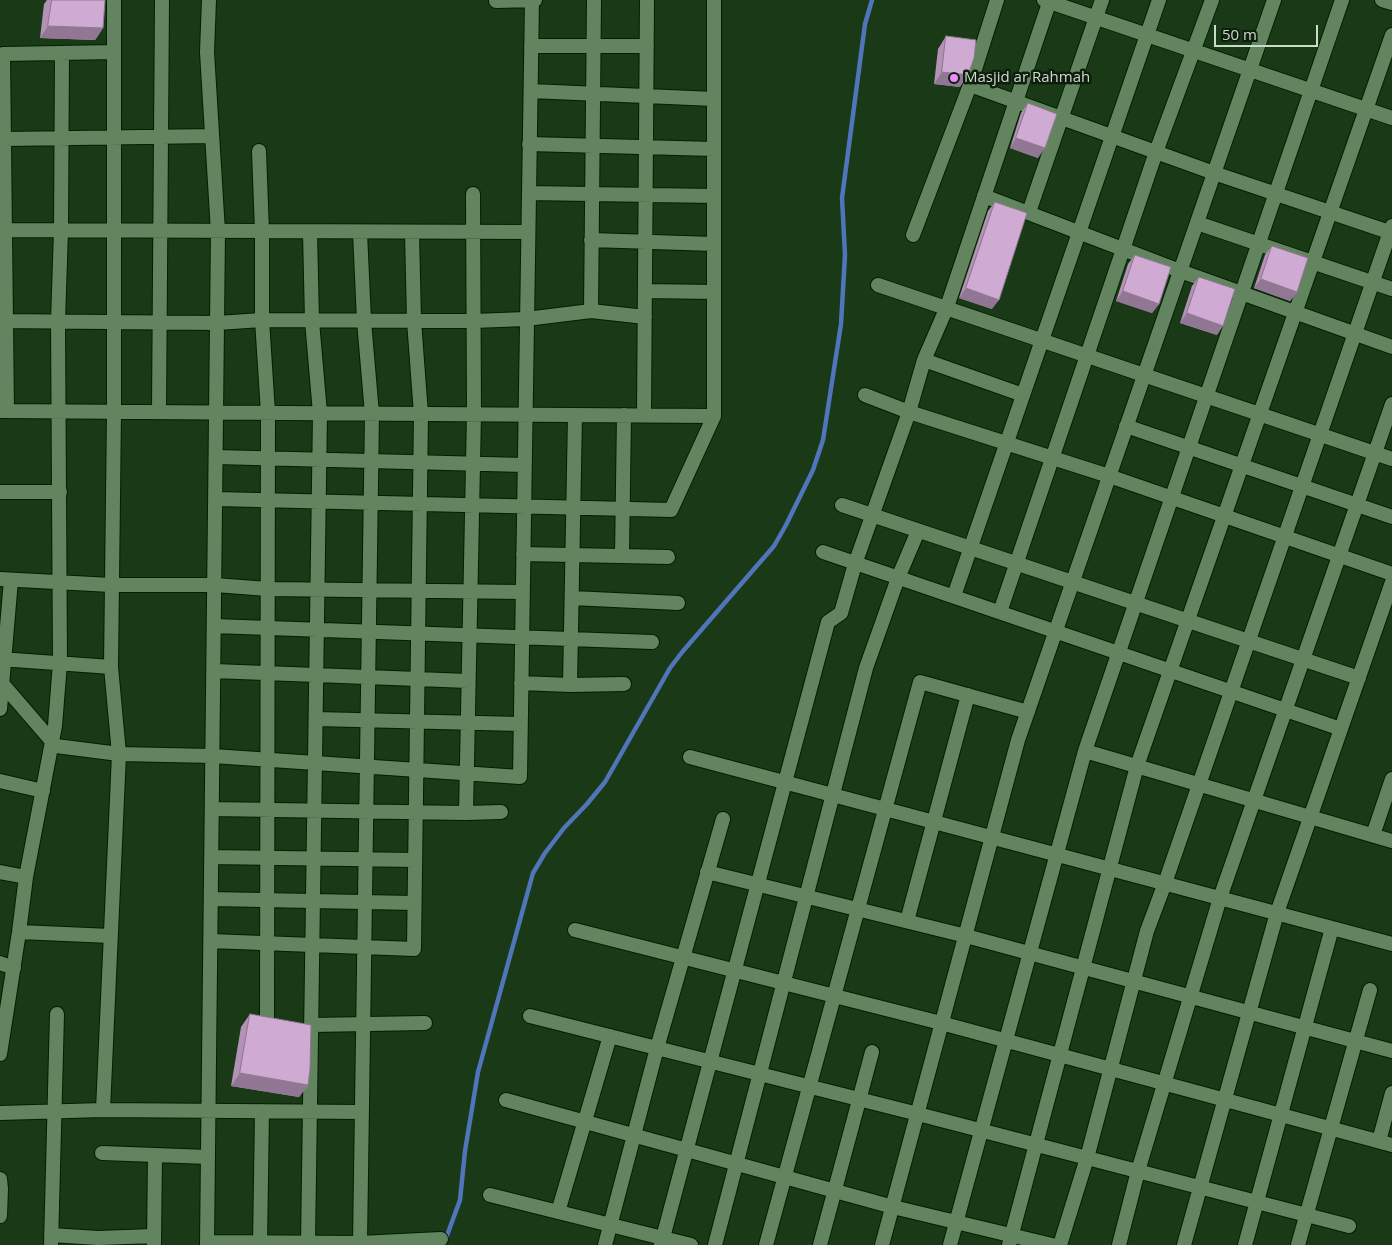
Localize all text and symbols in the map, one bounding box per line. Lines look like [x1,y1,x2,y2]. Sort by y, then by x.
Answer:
scale bar [1217,15,1321,47]
text: 50 m [1222,24,1257,44]
place label: Masjid ar Rahmah [964,69,1090,87]
marker: Masjid ar Rahmah [948,72,960,84]

